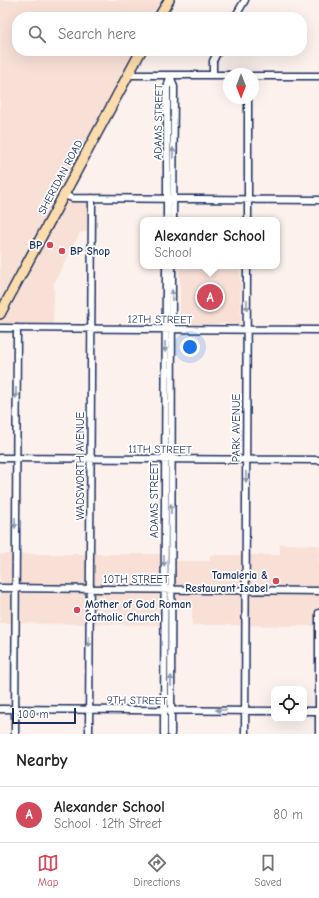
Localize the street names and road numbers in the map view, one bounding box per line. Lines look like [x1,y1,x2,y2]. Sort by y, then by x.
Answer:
street label: ADAMS STREET [151,84,166,160]
street label: SHERIDAN ROAD [35,138,86,217]
street label: 12TH STREET [127,312,193,327]
street label: PARK AVENUE [230,393,243,462]
street label: WADSWORTH AVENUE [74,411,87,520]
street label: 11TH STREET [128,442,192,457]
street label: ADAMS STREET [148,462,161,538]
street label: 10TH STREET [103,573,169,586]
street label: 9TH STREET [107,693,168,708]

